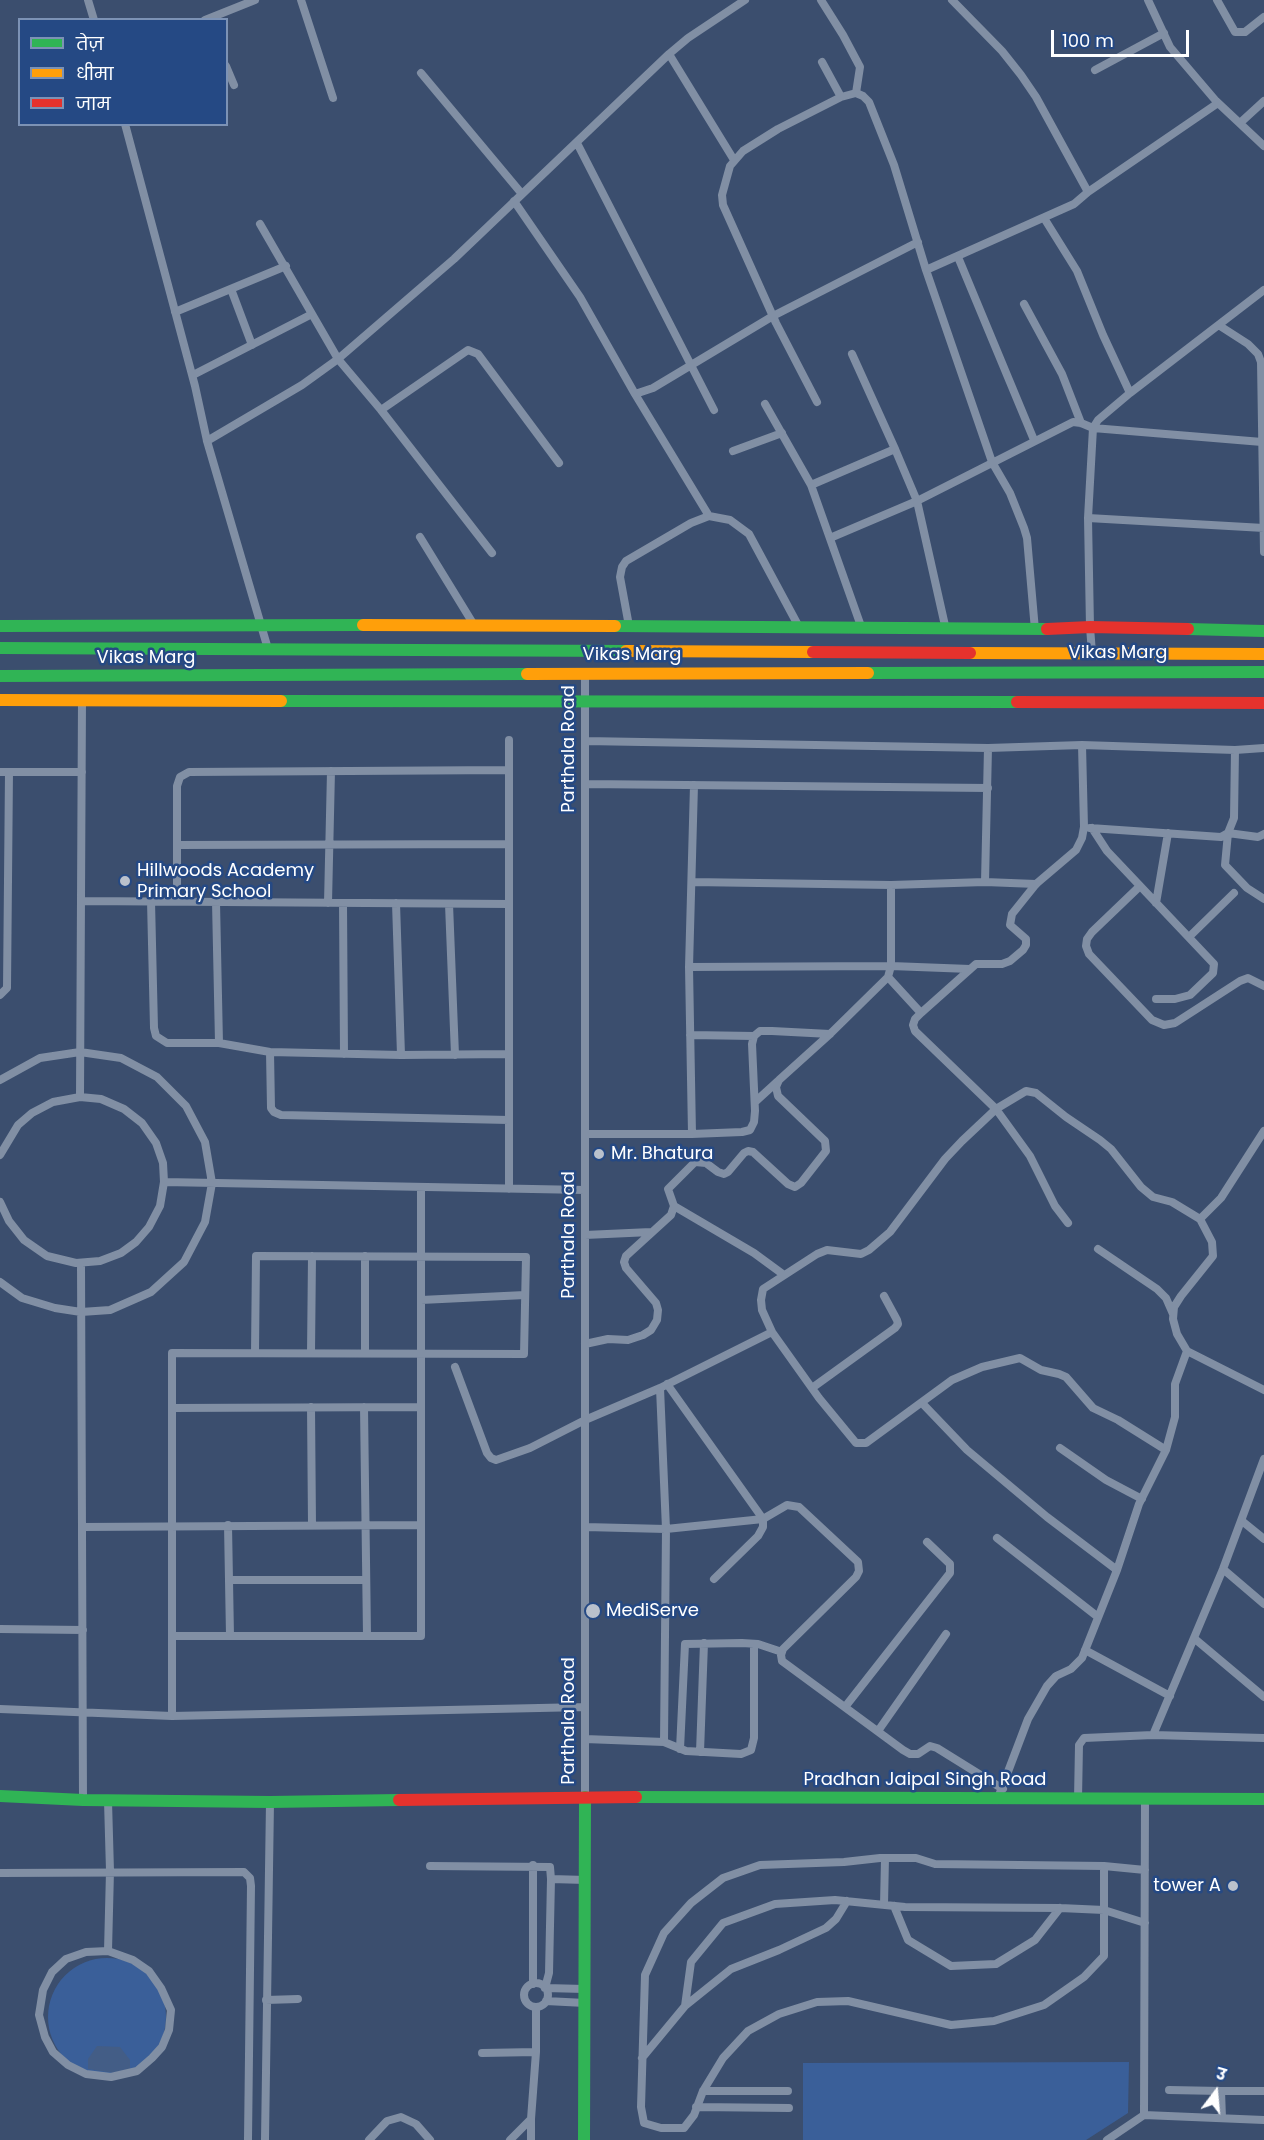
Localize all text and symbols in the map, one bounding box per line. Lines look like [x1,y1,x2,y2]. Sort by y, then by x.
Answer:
legend [18,18,228,126]
scale bar [1054,18,1192,56]
text: 100 m [1062,28,1114,53]
text: तेज़ [76,31,104,56]
text: धीमा [76,61,114,86]
text: जाम [76,91,111,116]
street label: Vikas Marg [1069,642,1167,664]
street label: Vikas Marg [583,644,681,666]
street label: Vikas Marg [97,647,195,669]
street label: Parthala Road [558,685,580,813]
place label: Hillwoods Academy Primary School [137,860,314,902]
marker: Hillwoods Academy Primary School [118,874,132,888]
place label: Mr. Bhatura [611,1143,713,1165]
marker: Mr. Bhatura [592,1147,606,1161]
street label: Parthala Road [558,1171,580,1299]
place label: MediServe [606,1600,699,1622]
marker: MediServe [584,1602,602,1620]
street label: Parthala Road [558,1657,580,1785]
street label: Pradhan Jaipal Singh Road [804,1769,1046,1791]
place label: tower A [1153,1875,1221,1897]
marker: tower A [1226,1879,1240,1893]
north arrow [1186,2062,1246,2122]
text: उ [1214,2062,1229,2087]

